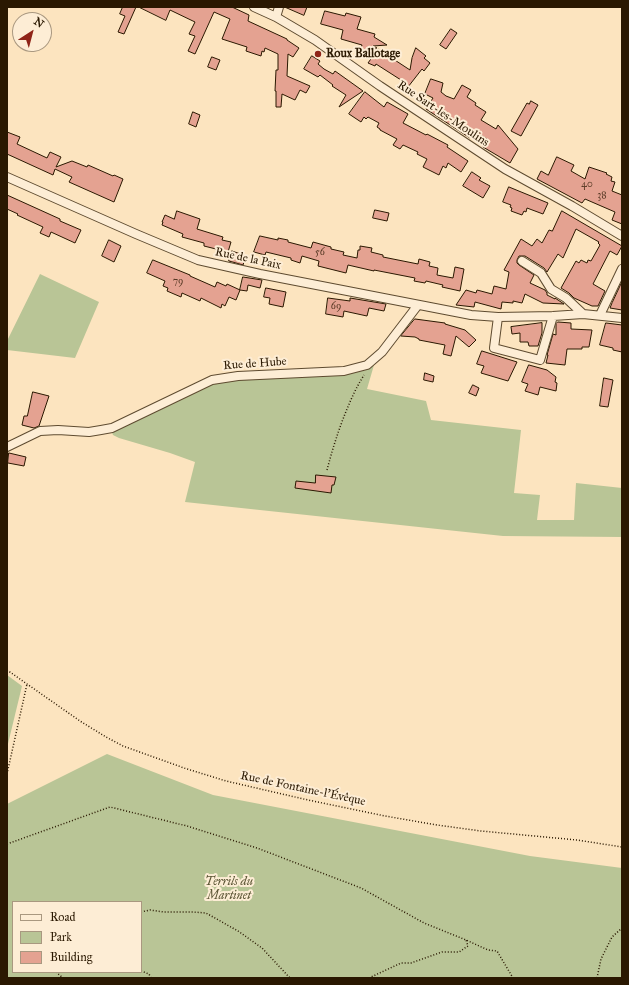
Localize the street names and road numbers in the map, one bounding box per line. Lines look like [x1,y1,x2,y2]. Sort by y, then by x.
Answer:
street label: Rue Sart-les-Moulins [394,78,492,150]
street label: Rue de la Paix [214,245,282,273]
street label: Rue de Hube [223,355,287,373]
street label: Rue de Fontaine-l'Évêque [239,769,367,809]

